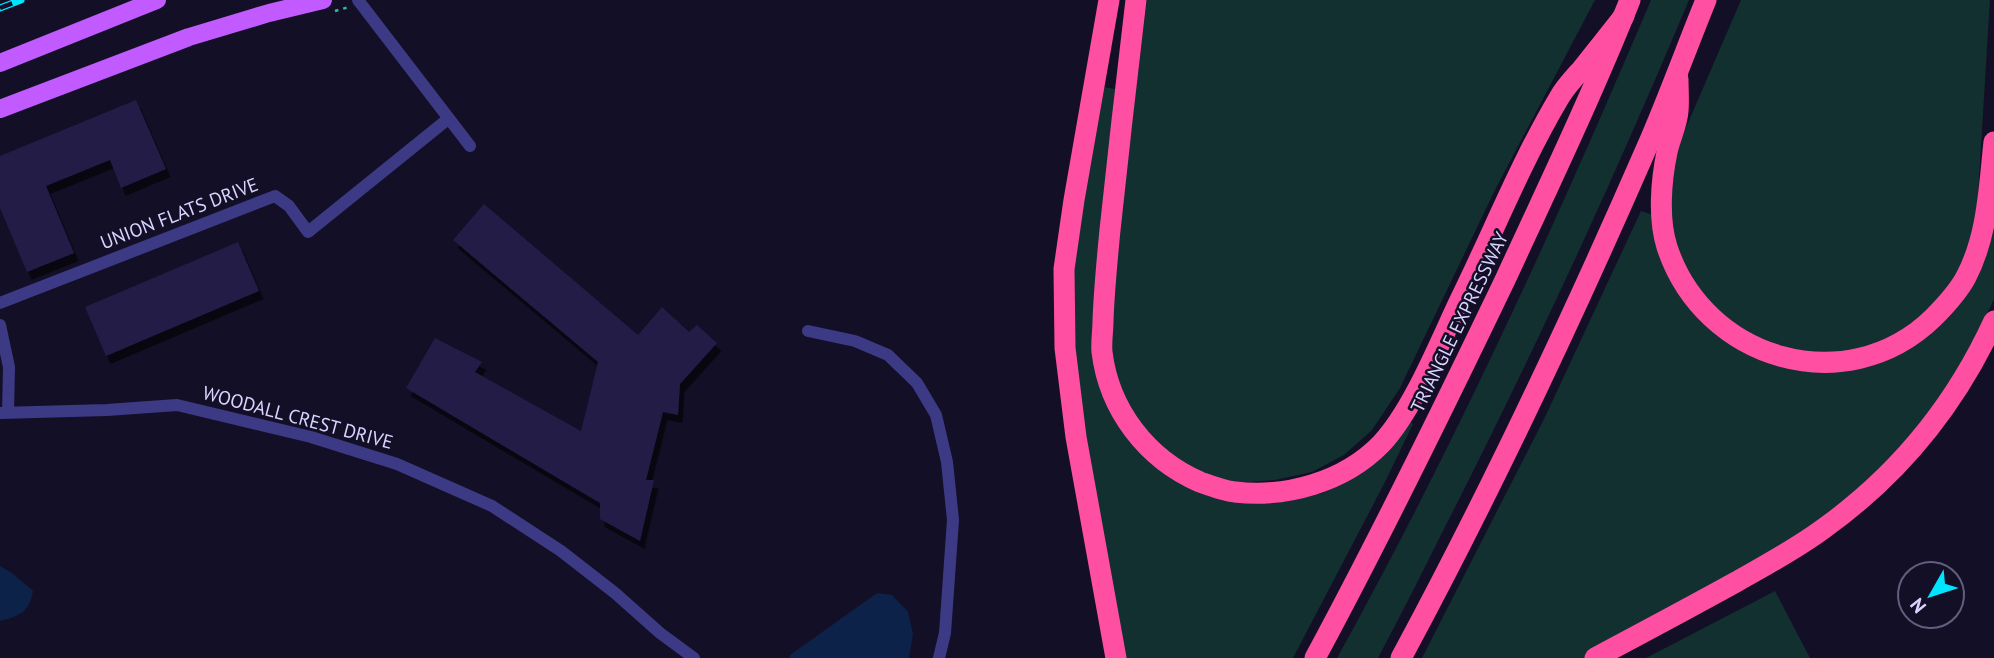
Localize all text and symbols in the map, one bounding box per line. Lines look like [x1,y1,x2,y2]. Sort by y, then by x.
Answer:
street label: UNION FLATS DRIVE [97,172,261,254]
street label: TRIANGLE EXPRESSWAY [1405,227,1513,416]
street label: WOODALL CREST DRIVE [200,380,396,454]
north arrow [1896,560,1966,630]
text: N [1905,593,1931,618]

